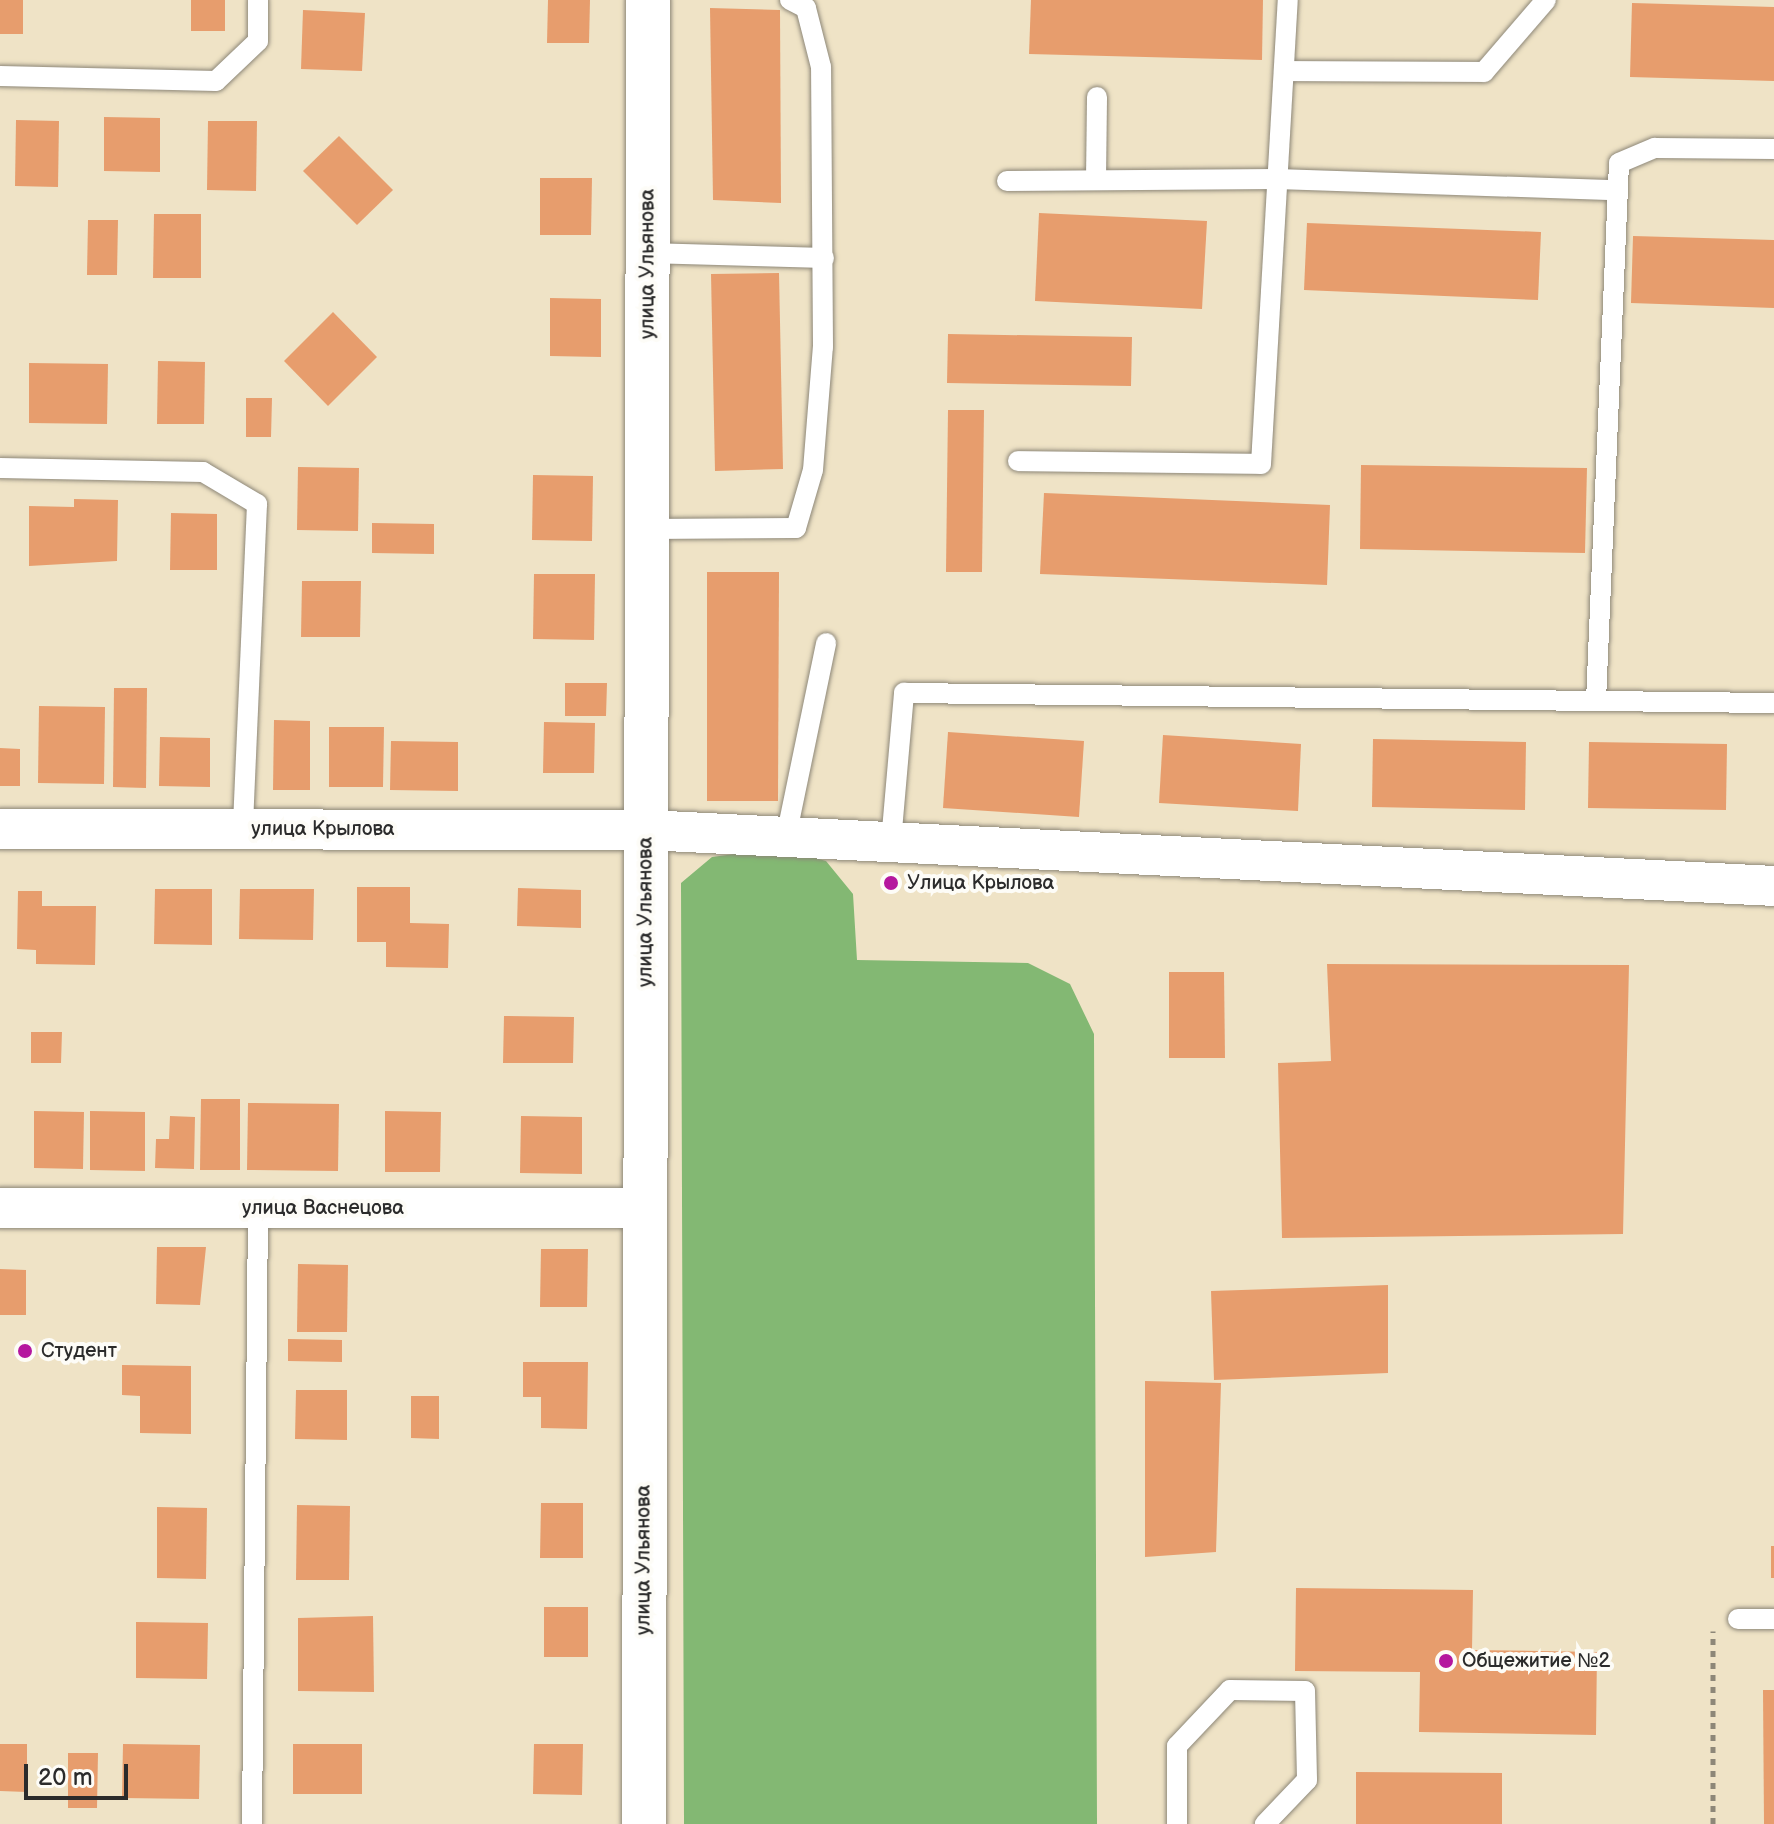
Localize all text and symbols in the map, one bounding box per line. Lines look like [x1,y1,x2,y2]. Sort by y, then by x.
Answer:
street label: улица Ульянова [636,189,660,339]
street label: улица Крылова [251,817,395,841]
street label: улица Ульянова [634,837,658,987]
place label: Улица Крылова [907,871,1054,895]
marker: Улица Крылова [882,874,900,892]
street label: улица Васнецова [242,1196,404,1220]
place label: Студент [41,1339,117,1363]
marker: Студент [16,1342,34,1360]
street label: улица Ульянова [632,1485,656,1635]
place label: Общежитие №2 [1462,1649,1610,1673]
marker: Общежитие №2 [1437,1652,1455,1670]
scale bar [28,1748,132,1798]
text: 20 m [38,1763,93,1792]

